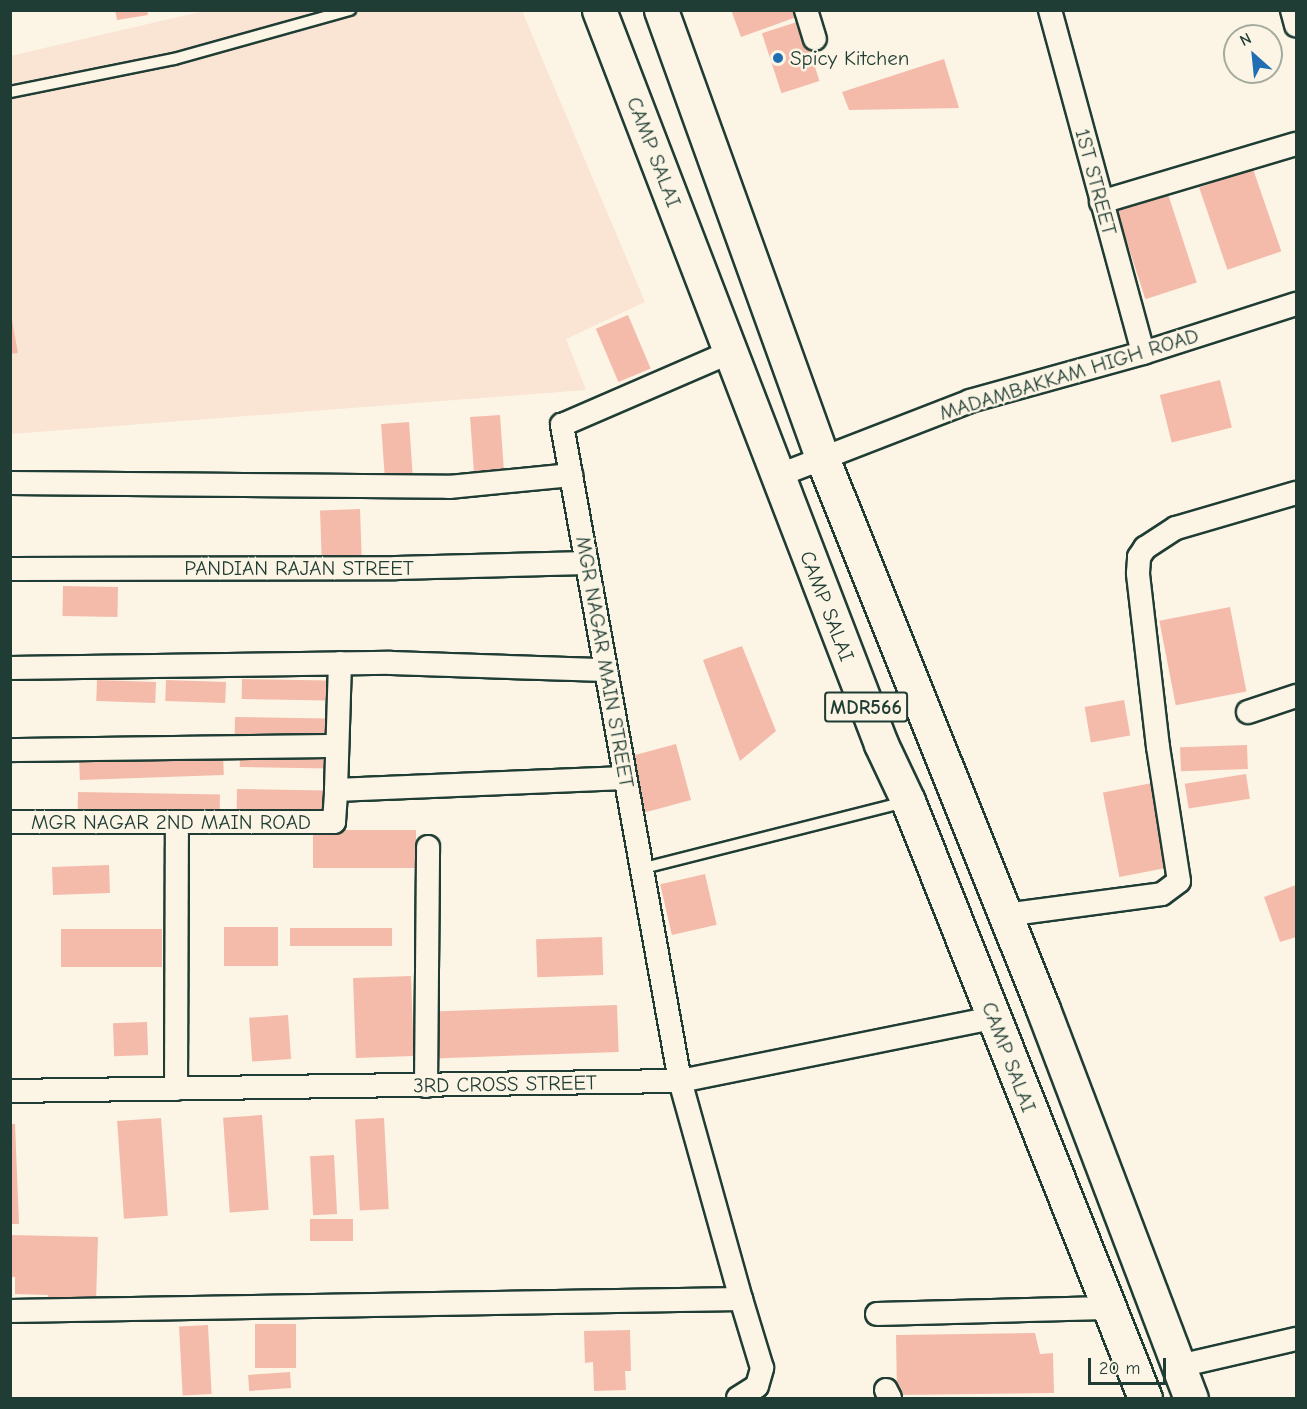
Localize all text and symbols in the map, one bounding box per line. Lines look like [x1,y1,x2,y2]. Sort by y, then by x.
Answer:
north arrow [1223,24,1283,84]
text: N [1237,29,1254,50]
place label: Spicy Kitchen [790,45,909,71]
marker: Spicy Kitchen [771,51,785,65]
street label: CAMP SALAI [621,93,687,211]
street label: 1ST STREET [1070,126,1122,238]
street label: MADAMBAKKAM HIGH ROAD [936,323,1202,425]
street label: MGR NAGAR MAIN STREET [570,534,640,790]
street label: CAMP SALAI [794,547,860,665]
street label: PANDIAN RAJAN STREET [184,555,414,581]
road number: MDR566 [824,690,908,724]
street label: MGR NAGAR 2ND MAIN ROAD [31,809,311,835]
street label: CAMP SALAI [976,998,1042,1116]
street label: 3RD CROSS STREET [413,1070,597,1098]
scale bar [1091,1346,1169,1384]
text: 20 m [1099,1358,1140,1379]

